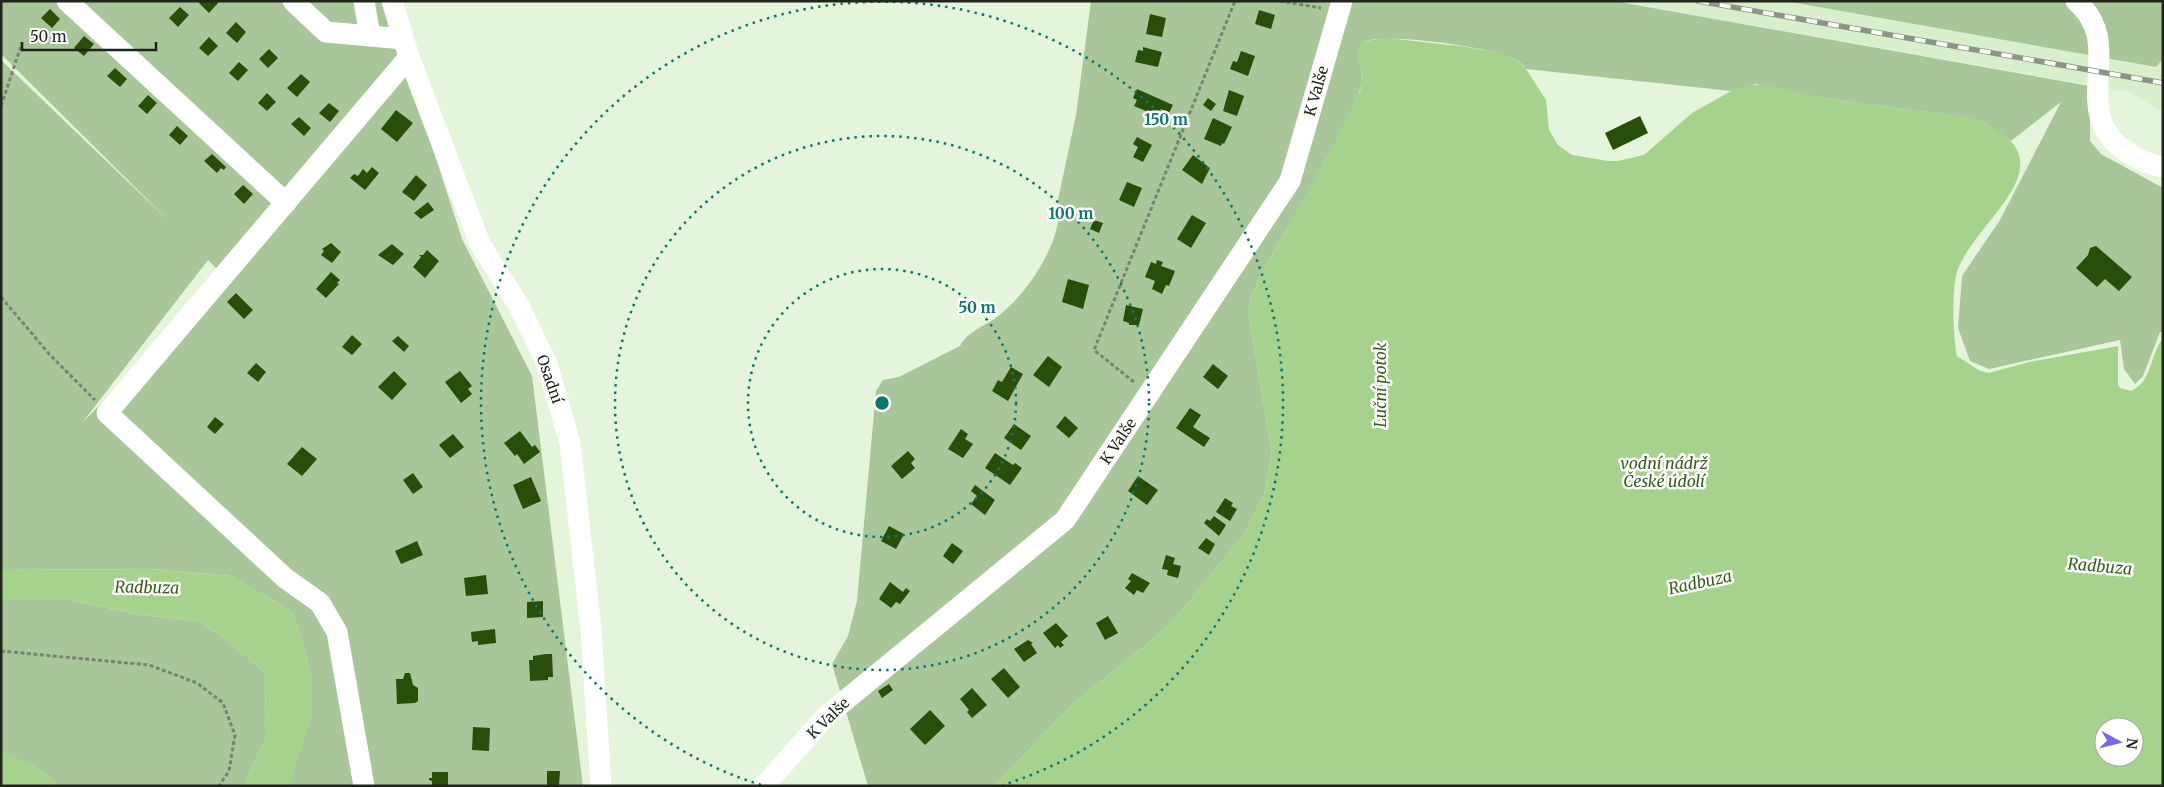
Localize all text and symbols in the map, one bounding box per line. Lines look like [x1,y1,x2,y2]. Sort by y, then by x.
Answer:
scale bar [22,20,156,52]
text: 50 m [30,27,67,46]
street label: K Valše [1300,63,1332,118]
text: 150 m [1144,110,1188,129]
text: 100 m [1049,204,1093,223]
text: 50 m [958,298,996,317]
water label: Luční potok [1370,342,1390,427]
street label: Osadní [533,352,568,407]
centre of rings [873,394,891,412]
street label: K Valše [1096,414,1140,468]
water label: vodní nádrž České údolí [1620,453,1708,491]
water label: Radbuza [2067,553,2133,579]
water label: Radbuza [1666,566,1734,598]
water label: Radbuza [115,576,179,598]
street label: K Valše [803,693,853,743]
north arrow [2094,717,2144,767]
text: N [2122,737,2142,750]

